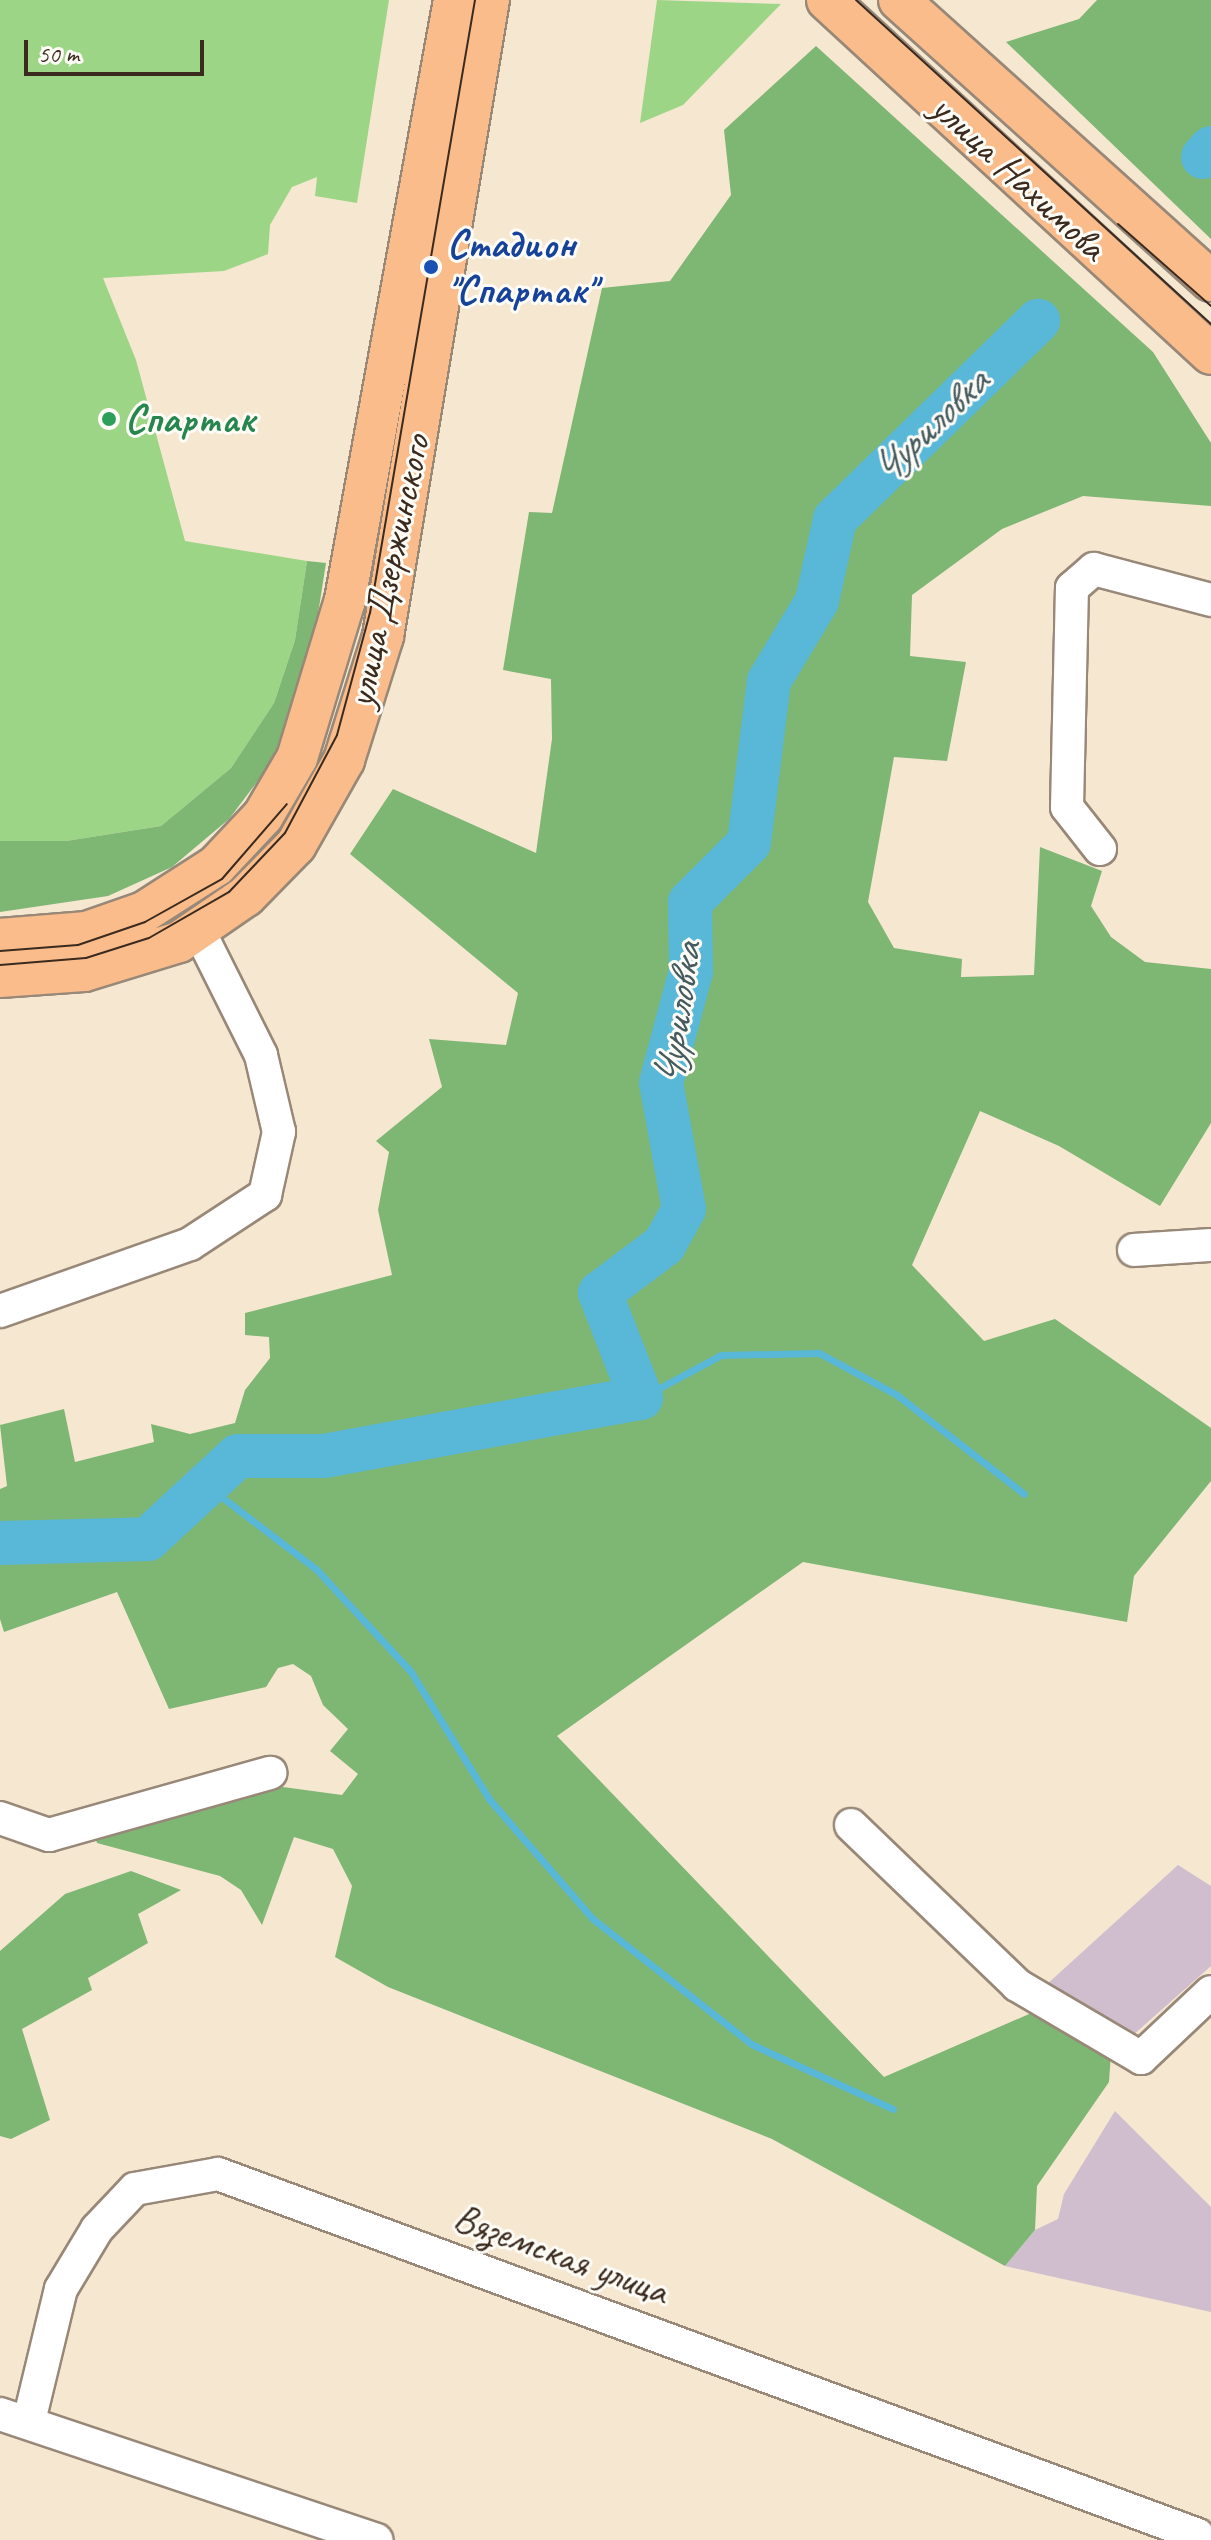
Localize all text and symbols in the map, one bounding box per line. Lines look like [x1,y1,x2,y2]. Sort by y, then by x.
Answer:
scale bar [28,24,208,74]
text: 50 m [38,39,79,69]
street label: улица Нахимова [920,83,1118,271]
place label: Стадион "Спартак" [447,220,595,314]
marker: Стадион "Спартак" [422,258,440,276]
water label: Чуриловка [861,358,999,494]
place label: Спартак [125,395,254,443]
marker: Спартак [100,410,118,428]
street label: улица Дзержинского [336,432,440,710]
water label: Чуриловка [643,940,713,1090]
street label: Вяземская улица [446,2192,676,2316]

